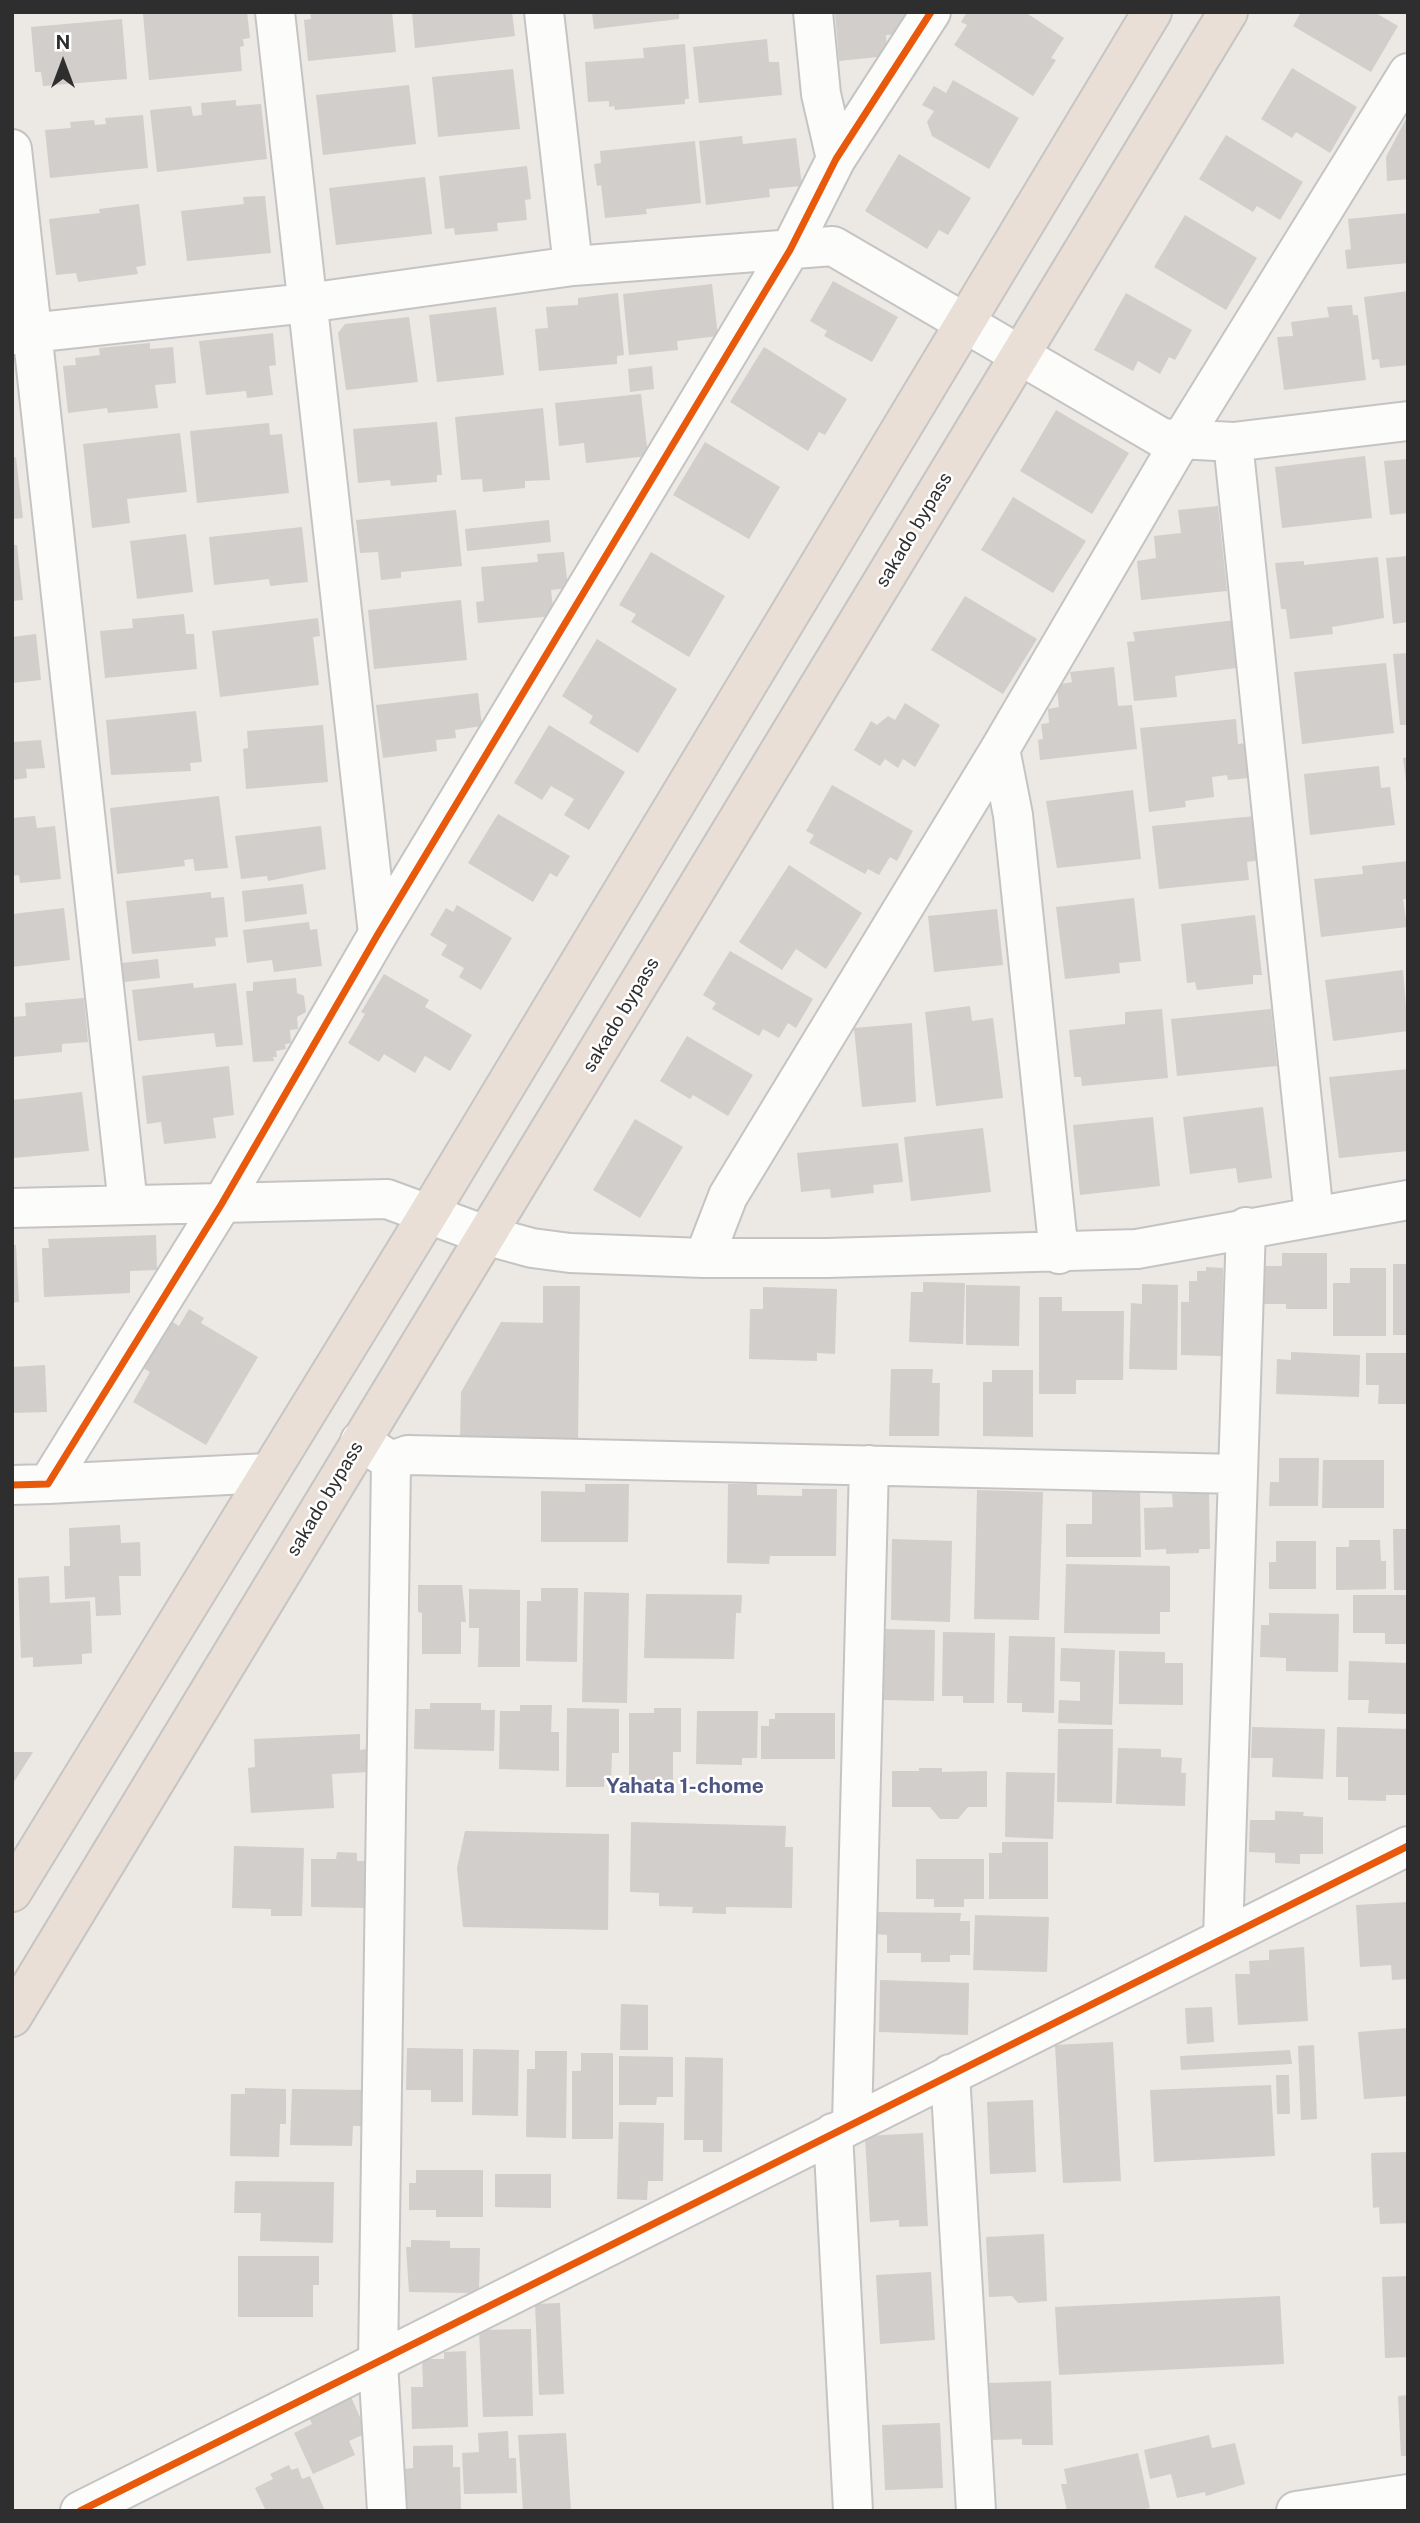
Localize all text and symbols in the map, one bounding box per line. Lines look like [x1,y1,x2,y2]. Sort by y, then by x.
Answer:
north arrow [28,28,98,98]
text: N [56,31,70,53]
street label: sakado bypass [871,468,957,592]
street label: sakado bypass [578,953,664,1077]
street label: sakado bypass [282,1437,368,1561]
district label: Yahata 1-chome [606,1774,764,1800]

